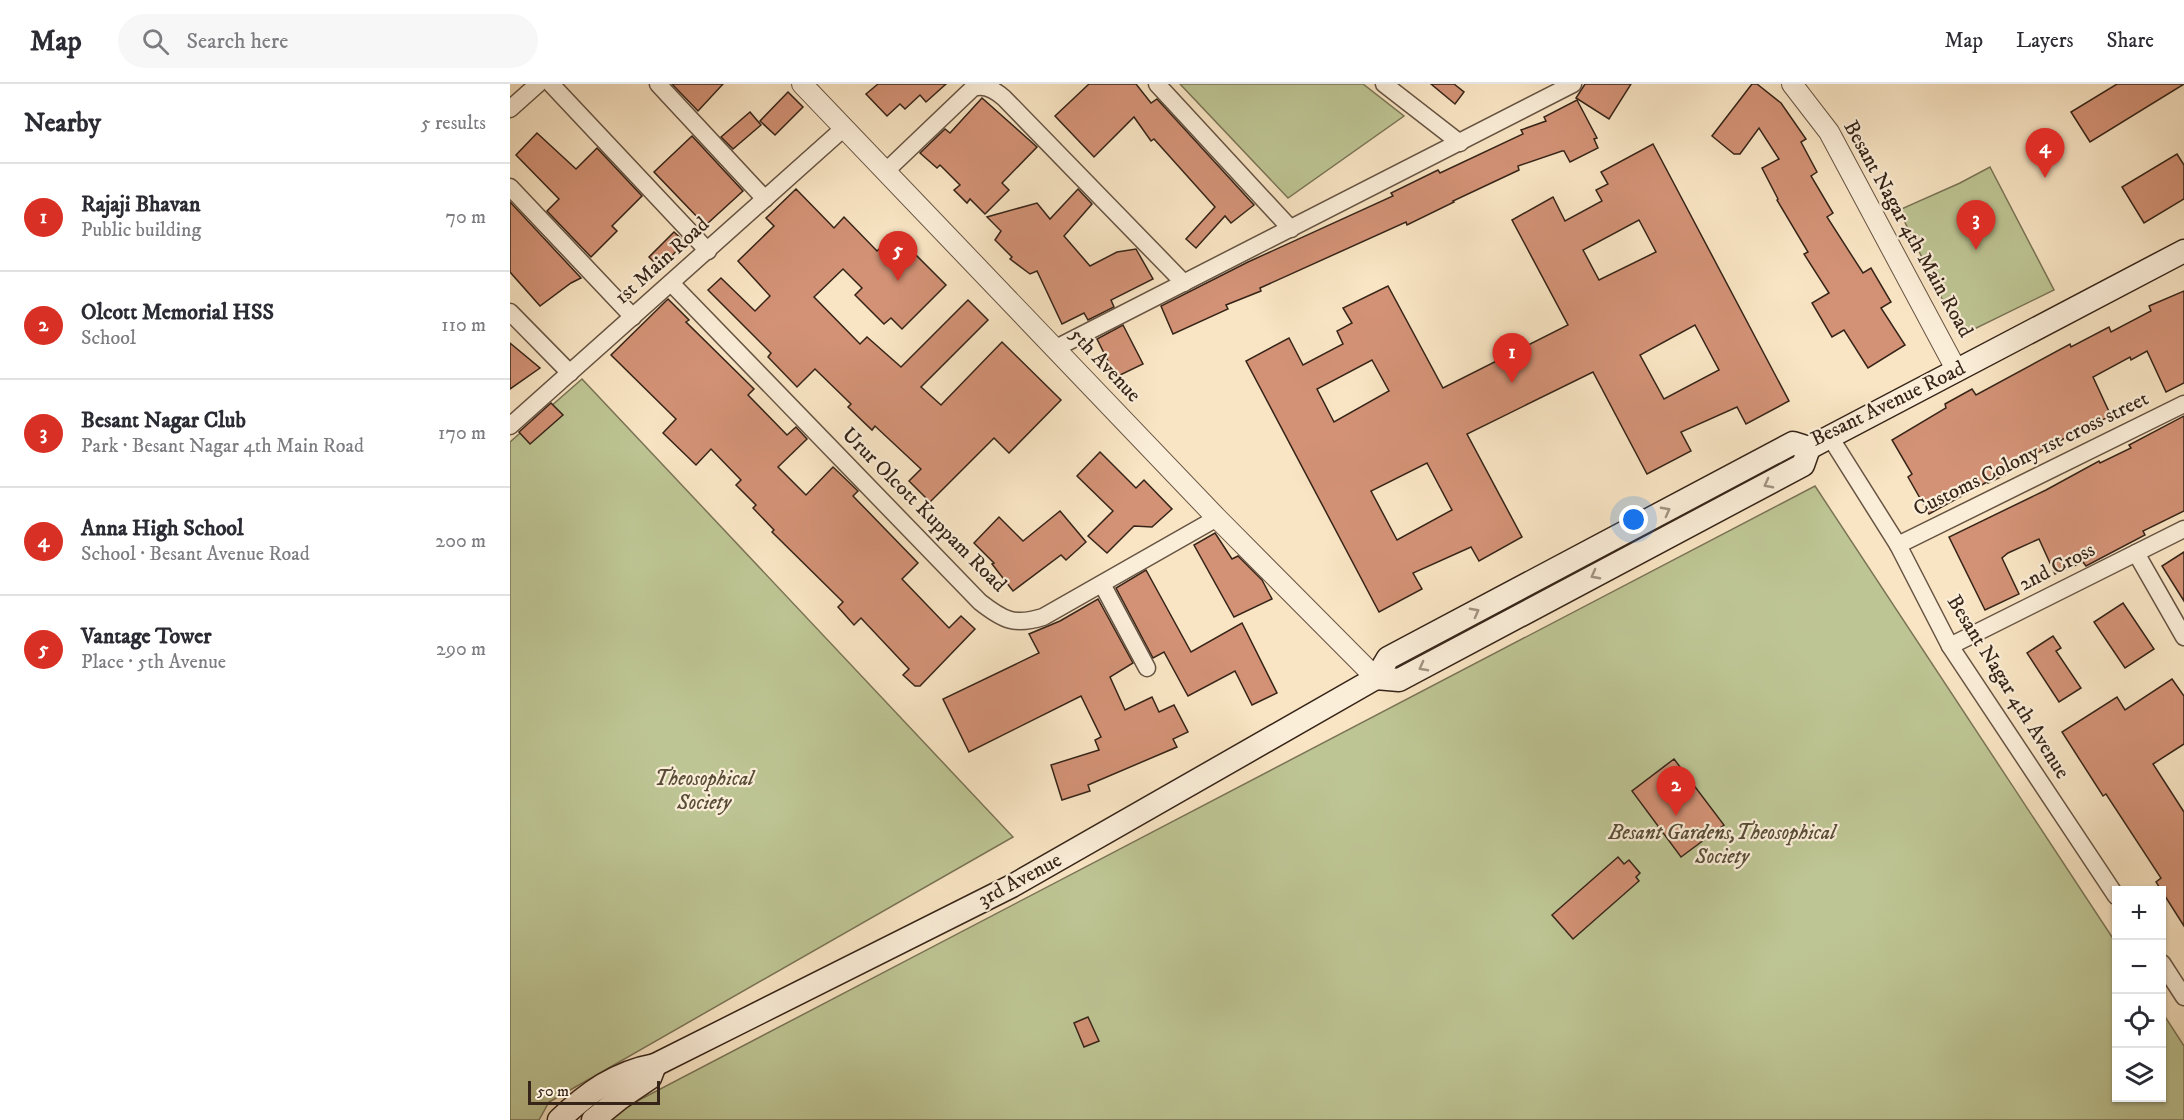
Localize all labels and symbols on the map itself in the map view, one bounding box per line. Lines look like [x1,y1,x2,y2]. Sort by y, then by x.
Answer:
street label: Besant Nagar 4th Main Road [1837,116,1979,342]
pin: 4 [2026,128,2065,178]
pin: 3 [1956,200,1996,250]
street label: 1st Main Road [609,211,715,310]
pin: 5 [878,232,918,281]
street label: 5th Avenue [1064,322,1147,408]
pin: 1 [1492,334,1532,383]
street label: Besant Avenue Road [1807,355,1970,453]
street label: Customs Colony 1st cross street [1909,386,2153,522]
street label: Urur Olcott Kuppam Road [836,422,1012,598]
one-way arrow [1763,477,1774,488]
your location [1619,505,1648,534]
one-way arrow [1659,507,1670,518]
street label: 2nd Cross [2015,537,2099,597]
one-way arrow [1591,568,1602,579]
street label: Besant Nagar 4th Avenue [1941,590,2075,784]
one-way arrow [1469,608,1479,619]
one-way arrow [1419,660,1430,671]
park label: Theosophical Society [654,766,756,816]
pin: 2 [1656,766,1696,816]
park label: Besant Gardens,Theosophical Society [1607,820,1838,870]
street label: 3rd Avenue [974,847,1067,913]
scale bar [528,1078,660,1106]

